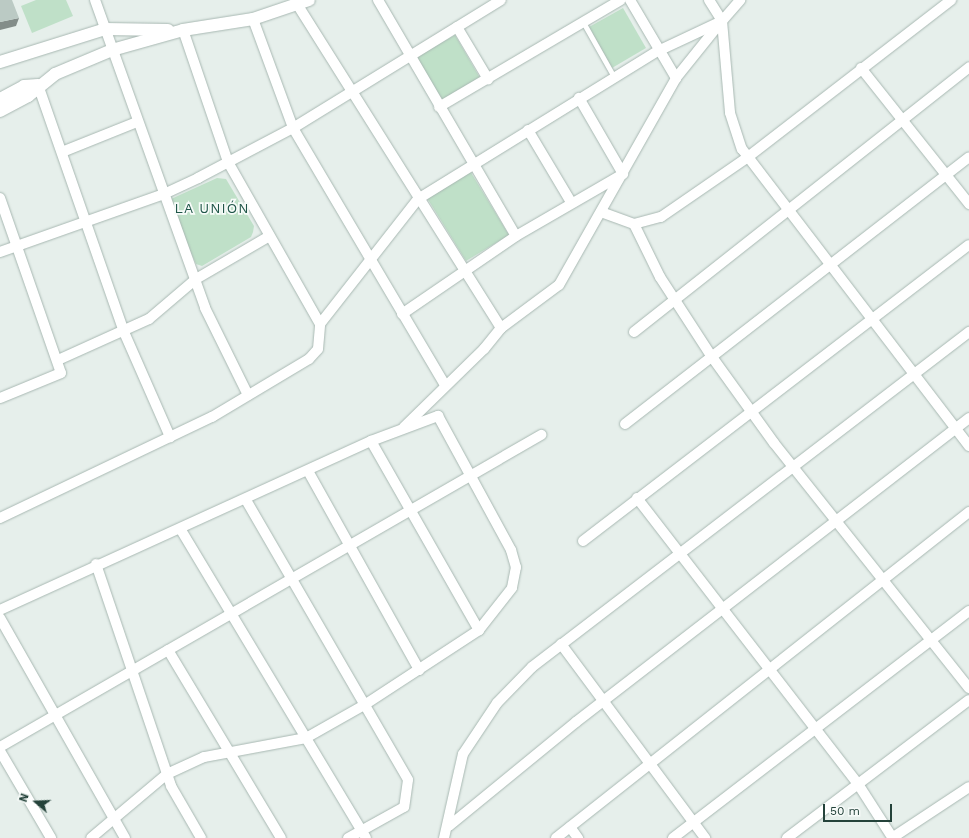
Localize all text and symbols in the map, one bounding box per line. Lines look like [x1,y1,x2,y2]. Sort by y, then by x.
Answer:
district label: LA UNIÓN [174,200,250,216]
north arrow [16,782,56,822]
text: N [17,792,32,804]
scale bar [825,796,894,822]
text: 50 m [830,804,860,818]

